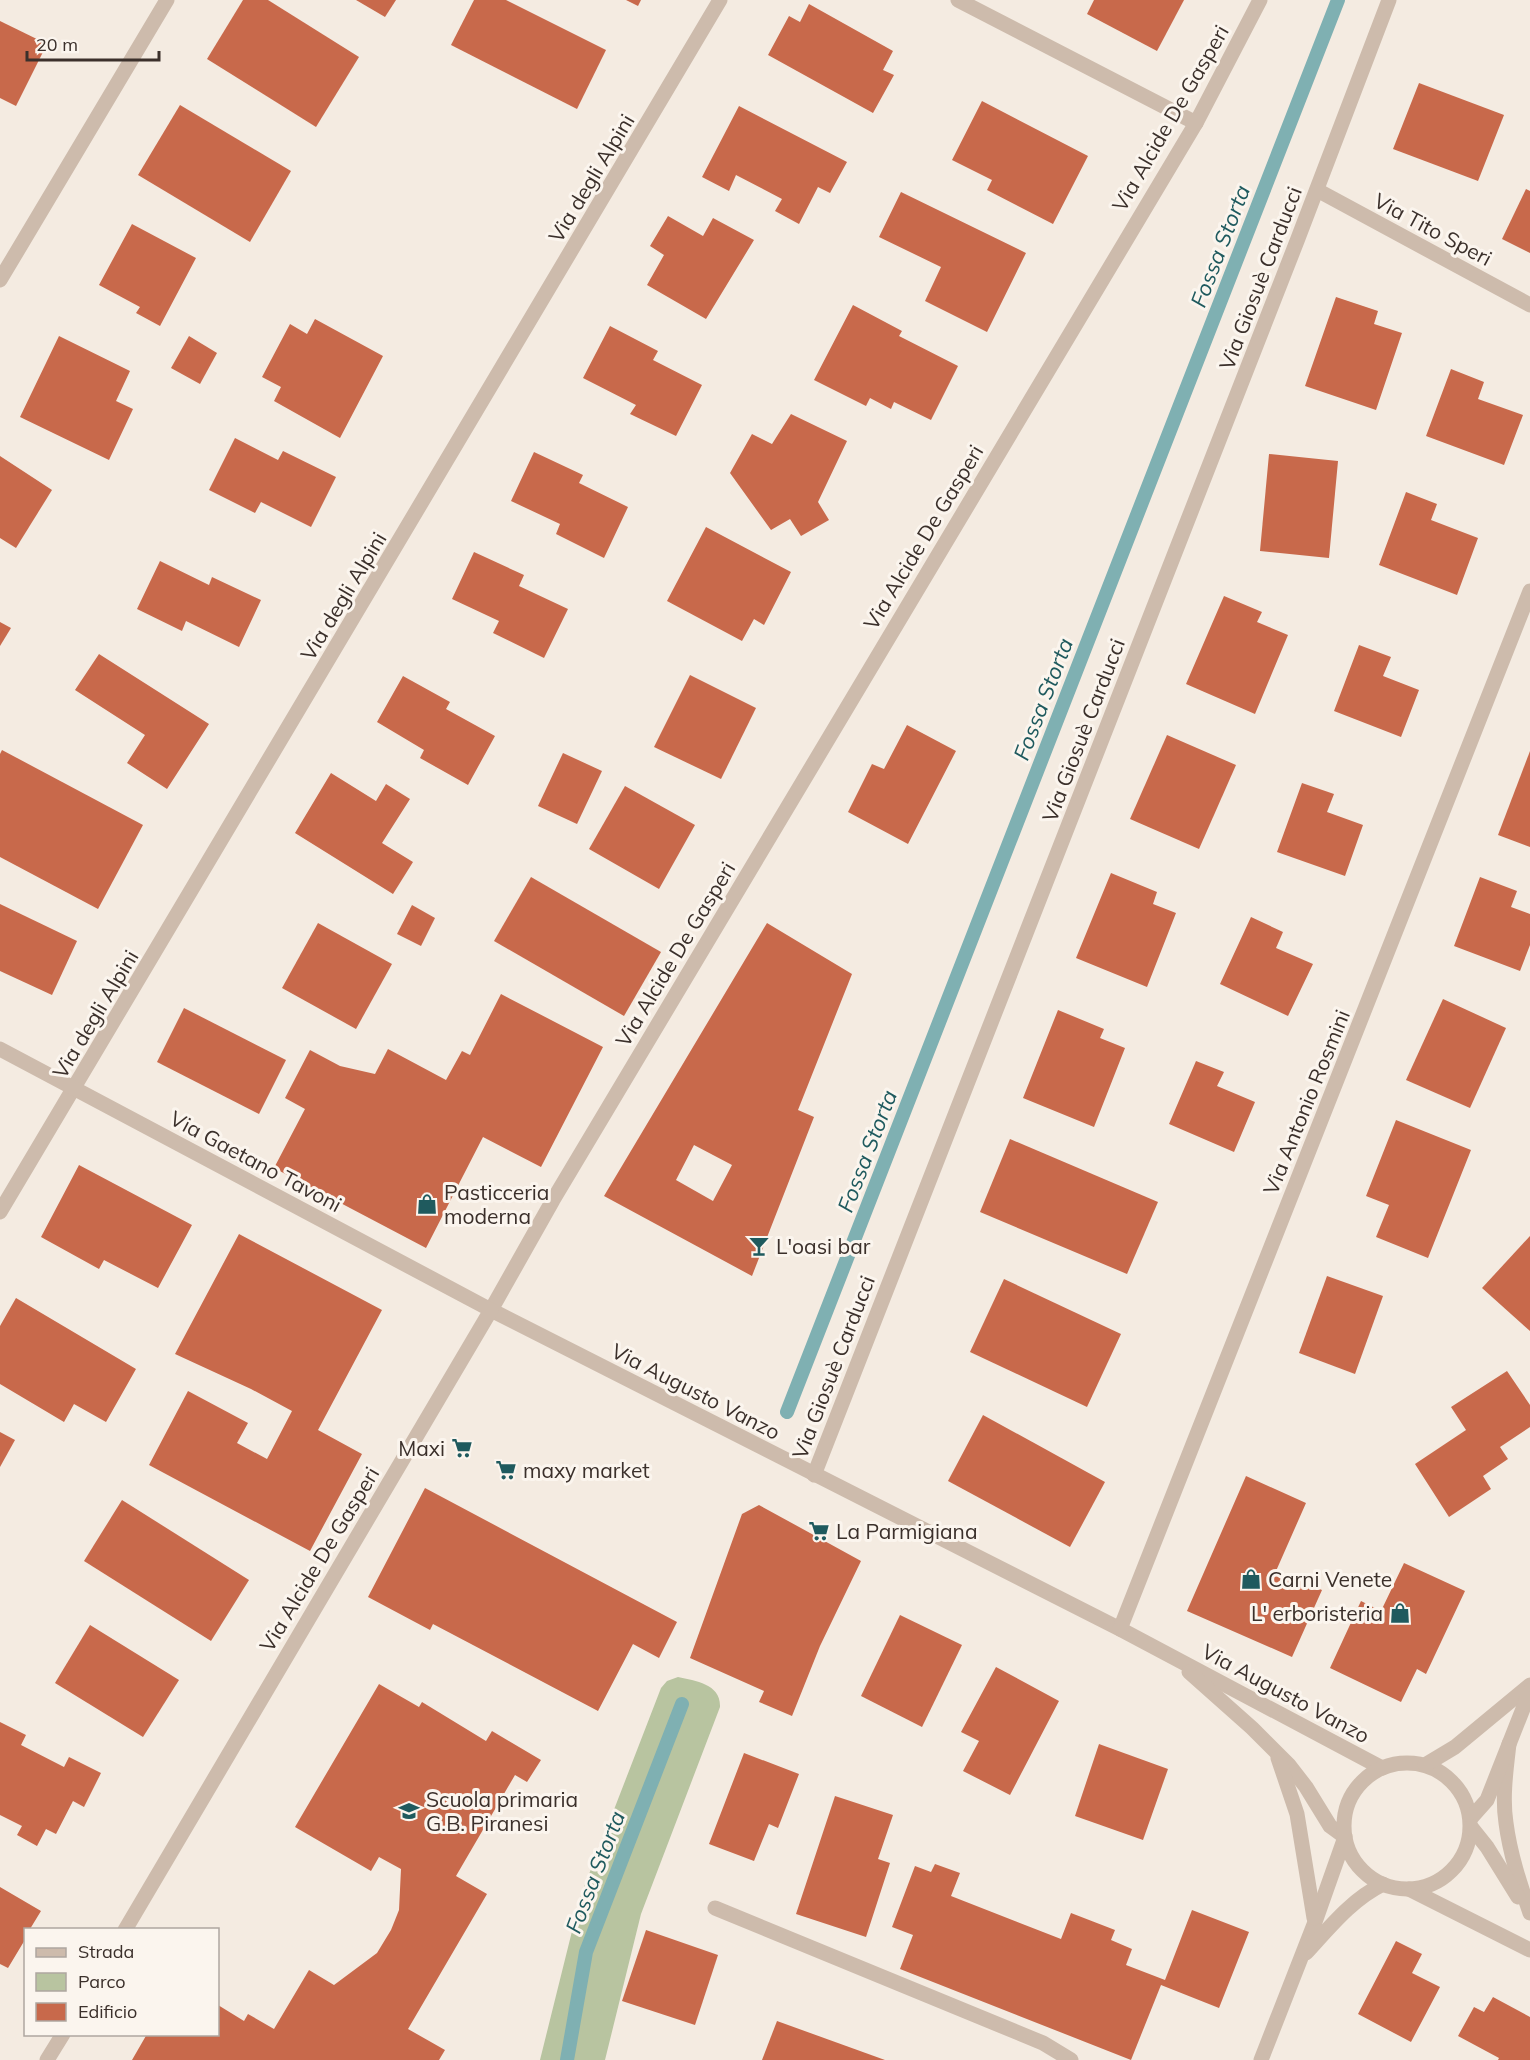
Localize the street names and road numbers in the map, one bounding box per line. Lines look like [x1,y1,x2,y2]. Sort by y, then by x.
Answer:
street label: Via Alcide De Gasperi [1106,20,1234,216]
street label: Via degli Alpini [542,109,640,247]
street label: Via Giosuè Carducci [1213,183,1307,373]
street label: Via Tito Speri [1370,187,1496,271]
street label: Via Alcide De Gasperi [858,440,988,634]
street label: Via degli Alpini [294,527,392,665]
street label: Via Giosuè Carducci [1036,635,1130,825]
street label: Via Alcide De Gasperi [610,857,740,1051]
street label: Via degli Alpini [46,945,144,1083]
street label: Via Antonio Rosmini [1257,1006,1355,1198]
street label: Via Gaetano Tavoni [166,1105,346,1217]
street label: Via Giosuè Carducci [786,1272,880,1462]
street label: Via Augusto Vanzo [607,1337,785,1445]
street label: Via Alcide De Gasperi [254,1462,384,1656]
street label: Via Augusto Vanzo [1198,1638,1374,1748]

